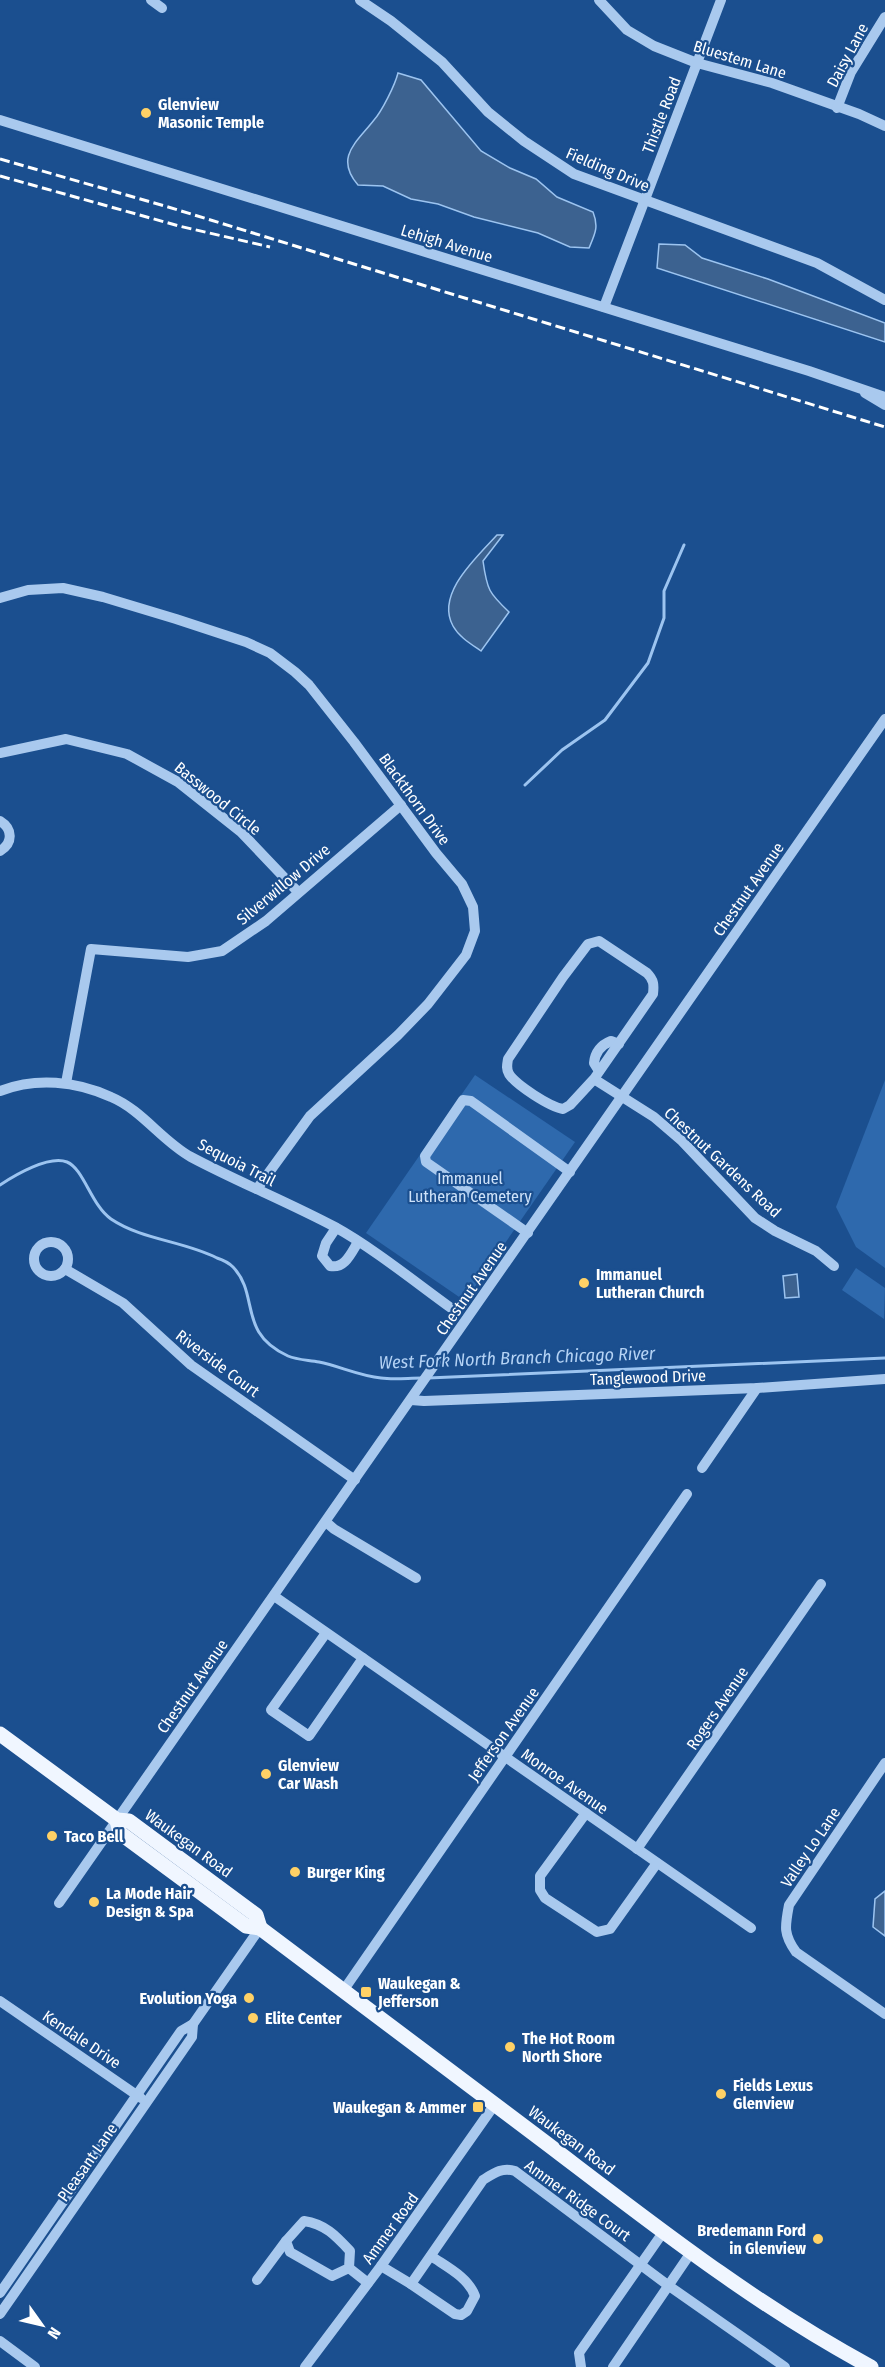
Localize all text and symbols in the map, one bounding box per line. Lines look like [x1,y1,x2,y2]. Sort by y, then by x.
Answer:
street label: Daisy Lane [823,20,872,90]
street label: Bluestem Lane [691,36,789,83]
street label: Thistle Road [638,74,685,156]
place label: Glenview Masonic Temple [158,95,264,132]
marker: Glenview Masonic Temple [139,106,153,120]
street label: Fielding Drive [563,143,652,196]
street label: Lehigh Avenue [399,221,495,266]
street label: Blackthorn Drive [375,750,454,849]
street label: Basswood Circle [171,758,265,839]
street label: Chestnut Avenue [709,839,788,940]
street label: Silverwillow Drive [233,840,334,929]
street label: Chestnut Gardens Road [660,1103,785,1221]
street label: Sequoia Trail [195,1135,279,1190]
park label: Immanuel Lutheran Cemetery [408,1169,533,1206]
street label: Chestnut Avenue [432,1238,511,1339]
place label: Immanuel Lutheran Church [596,1265,704,1302]
marker: Immanuel Lutheran Church [577,1276,591,1290]
street label: Riverside Court [172,1326,264,1401]
water label: West Fork North Branch Chicago River [379,1342,656,1374]
street label: Tanglewood Drive [590,1366,706,1389]
street label: Chestnut Avenue [153,1636,232,1737]
street label: Rogers Avenue [683,1663,752,1753]
street label: Jefferson Avenue [464,1683,543,1785]
street label: Monroe Avenue [518,1745,612,1818]
place label: Glenview Car Wash [278,1756,339,1793]
marker: Glenview Car Wash [259,1767,273,1781]
street label: Valley Lo Lane [777,1804,844,1891]
street label: Waukegan Road [141,1805,236,1881]
place label: Taco Bell [64,1827,124,1846]
marker: Taco Bell [45,1829,59,1843]
place label: Burger King [307,1863,385,1882]
marker: Burger King [288,1865,302,1879]
place label: La Mode Hair Design & Spa [106,1884,194,1921]
marker: La Mode Hair Design & Spa [87,1895,101,1909]
place label: Waukegan & Jefferson [377,1974,461,2011]
marker: Waukegan & Jefferson [359,1985,373,1999]
place label: Evolution Yoga [139,1989,237,2008]
marker: Evolution Yoga [242,1991,256,2005]
street label: Kendale Drive [39,2006,125,2073]
place label: Elite Center [265,2009,342,2028]
marker: Elite Center [246,2011,260,2025]
place label: The Hot Room North Shore [522,2029,615,2066]
marker: The Hot Room North Shore [503,2040,517,2054]
place label: Fields Lexus Glenview [733,2076,813,2113]
marker: Fields Lexus Glenview [714,2087,728,2101]
place label: Waukegan & Ammer [333,2098,466,2117]
marker: Waukegan & Ammer [471,2100,485,2114]
street label: Waukegan Road [525,2102,619,2179]
street label: Pleasant Lane [54,2120,121,2205]
street label: Ammer Ridge Court [521,2156,635,2246]
street label: Ammer Road [358,2189,423,2268]
place label: Bredemann Ford in Glenview [697,2221,806,2258]
marker: Bredemann Ford in Glenview [811,2232,825,2246]
north arrow [12,2295,72,2355]
text: N [43,2324,65,2342]

